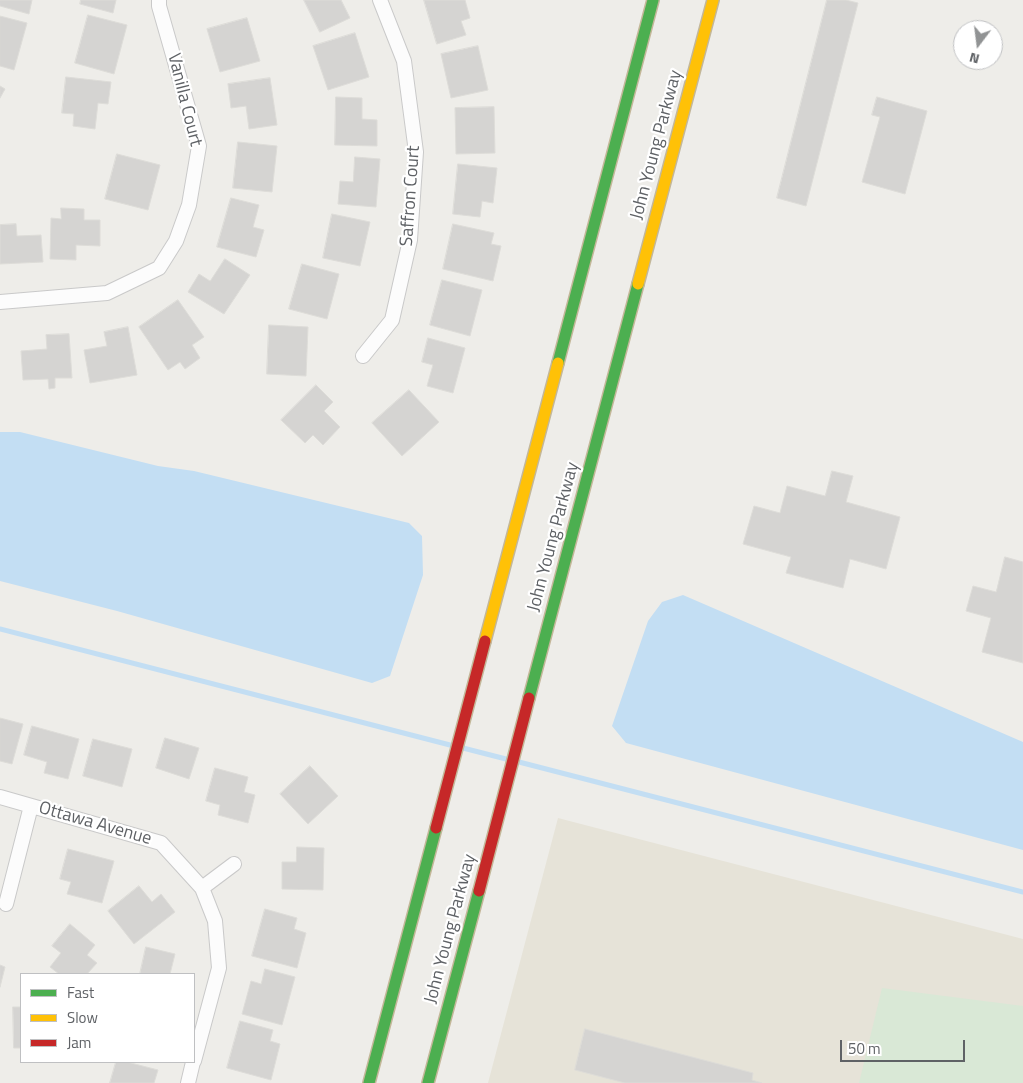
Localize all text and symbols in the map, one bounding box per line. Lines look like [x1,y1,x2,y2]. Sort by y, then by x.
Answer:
north arrow [953,20,1003,70]
text: N [967,48,982,70]
street label: Vanilla Court [162,51,206,149]
street label: John Young Parkway [627,68,687,222]
street label: Saffron Court [397,145,425,247]
street label: John Young Parkway [524,460,584,614]
street label: Ottawa Avenue [36,798,154,850]
street label: John Young Parkway [421,852,481,1006]
legend [20,973,195,1063]
text: Fast [67,981,94,1004]
text: Slow [67,1006,98,1029]
scale bar [843,1030,968,1062]
text: Jam [67,1031,91,1054]
text: 50 m [848,1037,881,1060]

